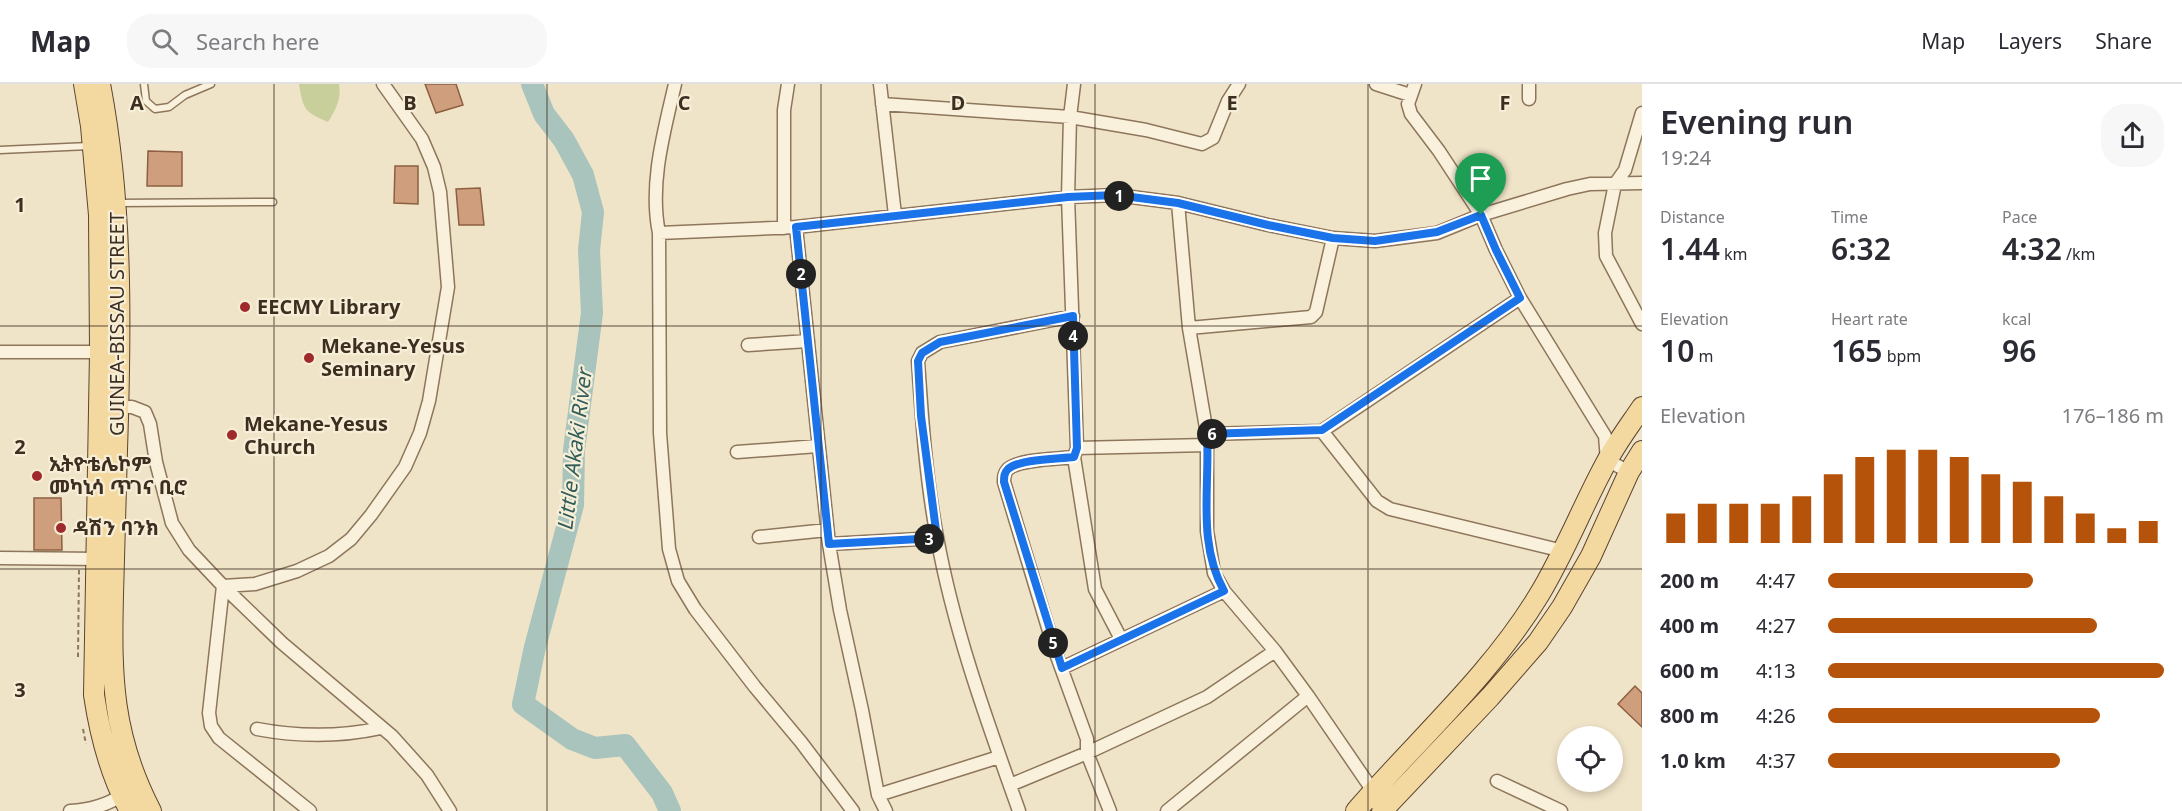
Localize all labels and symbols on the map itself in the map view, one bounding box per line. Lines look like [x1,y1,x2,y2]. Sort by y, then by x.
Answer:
text: A [130,89,144,116]
text: B [403,89,417,116]
text: C [678,89,691,116]
text: D [951,89,965,116]
text: E [1226,89,1238,116]
text: F [1500,89,1510,116]
pin [1455,153,1506,215]
pin: 1 [1104,181,1134,211]
text: 1 [14,191,26,218]
street label: GUINEA-BISSAU STREET [103,212,130,436]
pin: 2 [786,259,816,289]
place label: EECMY Library [257,293,401,320]
marker: EECMY Library [238,300,252,314]
pin: 4 [1058,321,1088,351]
place label: Mekane-Yesus Seminary [321,332,465,382]
marker: Mekane-Yesus Seminary [302,351,316,365]
water label: Little Akaki River [550,364,598,532]
place label: Mekane-Yesus Church [244,410,388,460]
pin: 6 [1197,419,1227,449]
marker: Mekane-Yesus Church [225,428,239,442]
text: 2 [14,433,26,460]
place label: ኢትዮቴሌኮም መካኒሳ ጥገና ቢሮ [49,450,188,500]
marker: ኢትዮቴሌኮም መካኒሳ ጥገና ቢሮ [30,469,44,483]
place label: ዳሽን ባንክ [73,514,159,541]
marker: ዳሽን ባንክ [54,521,68,535]
pin: 3 [914,524,944,554]
pin: 5 [1038,628,1068,658]
text: 3 [14,676,26,703]

